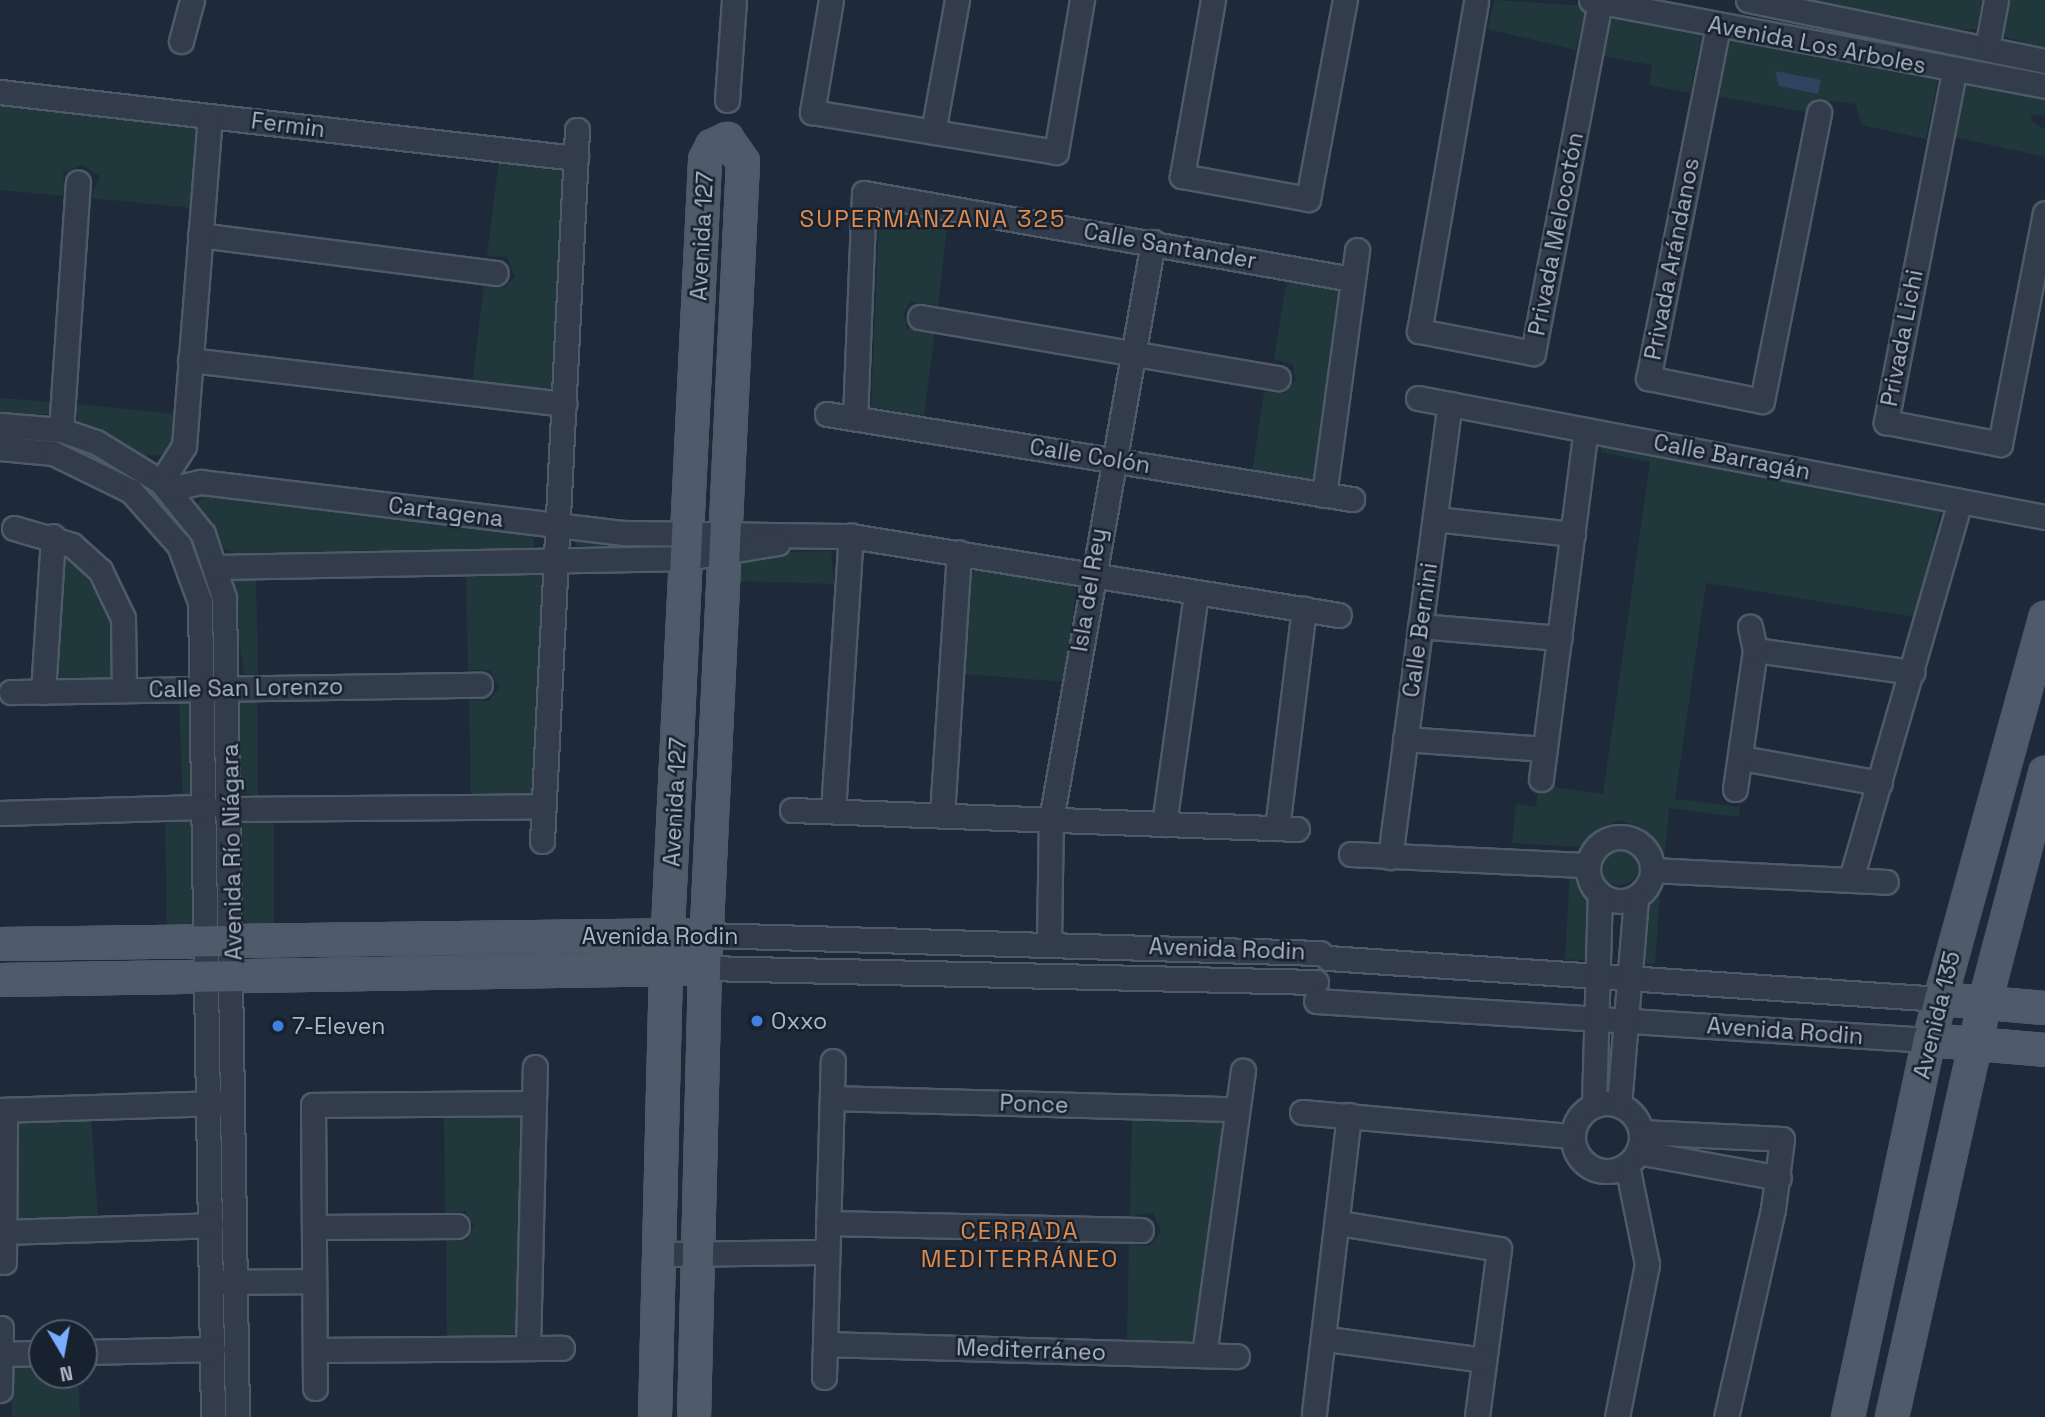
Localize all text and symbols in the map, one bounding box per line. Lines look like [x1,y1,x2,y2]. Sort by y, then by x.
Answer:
street label: Avenida Los Arboles [1706,10,1928,80]
street label: Fermin [250,107,326,143]
street label: Privada Melocotón [1523,130,1589,338]
street label: Privada Arándanos [1639,155,1705,363]
street label: Avenida 127 [685,171,719,301]
district label: SUPERMANZANA 325 [801,205,1065,233]
street label: Calle Santander [1082,217,1258,275]
street label: Privada Lichi [1875,267,1929,409]
street label: Calle Barragán [1651,428,1813,486]
street label: Calle Colón [1028,433,1152,479]
street label: Cartagena [387,491,505,533]
street label: Isla del Rey [1066,526,1112,654]
street label: Calle Bernini [1397,561,1443,699]
street label: Calle San Lorenzo [149,673,343,703]
street label: Avenida 127 [658,737,692,867]
street label: Avenida Río Niágara [216,743,248,961]
street label: Avenida Rodin [582,922,738,950]
street label: Avenida Rodin [1148,932,1306,966]
street label: Avenida 135 [1908,948,1966,1082]
place label: Oxxo [771,1007,827,1035]
place label: 7-Eleven [292,1012,385,1040]
street label: Avenida Rodin [1706,1012,1864,1050]
marker: Oxxo [749,1013,765,1029]
marker: 7-Eleven [270,1018,286,1034]
street label: Ponce [999,1089,1069,1119]
district label: CERRADA MEDITERRÁNEO [922,1217,1118,1273]
north arrow [28,1319,98,1389]
street label: Mediterráneo [956,1334,1106,1366]
text: N [58,1360,75,1387]

